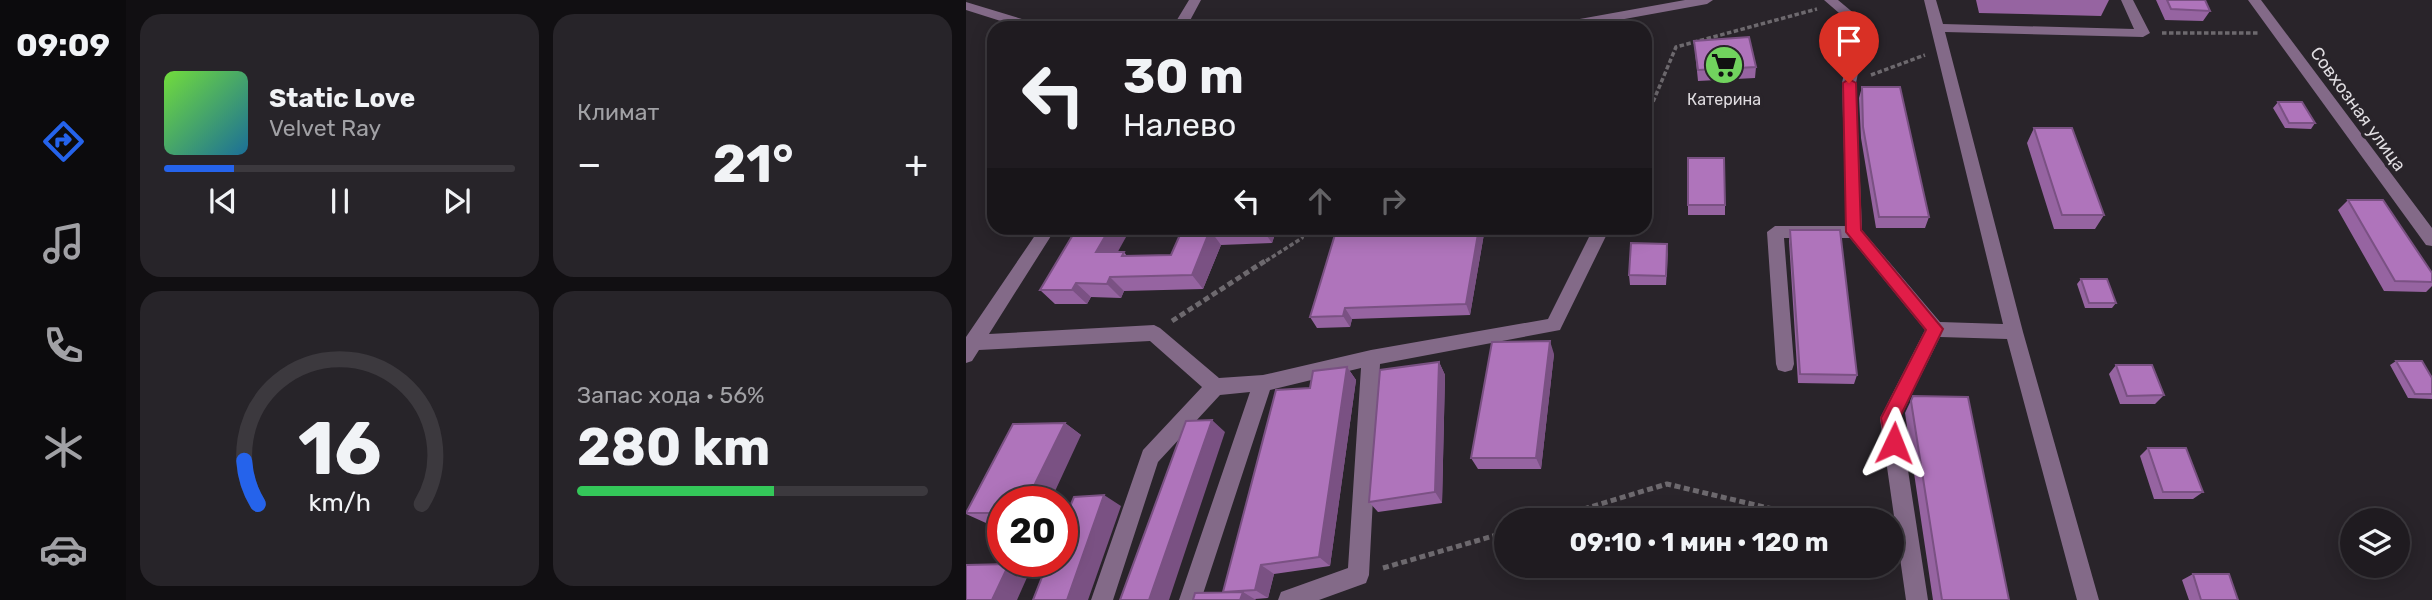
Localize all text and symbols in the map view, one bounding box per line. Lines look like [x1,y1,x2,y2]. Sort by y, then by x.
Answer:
pin [1819,11,1879,83]
icon: arrive [1830,22,1868,60]
text: 09:09 [16,26,110,64]
street label: Совхозная улица [2305,42,2411,176]
supermarket icon: Катерина [1703,44,1745,86]
text: 30 m [1123,47,1244,105]
icon: left [1008,49,1099,140]
text: Static Love [269,83,415,114]
place label: Катерина [1687,90,1761,109]
text: Климат [577,98,659,126]
text: Налево [1123,106,1236,144]
text: Velvet Ray [269,114,381,142]
icon: directions [39,117,88,166]
text: 21° [713,133,794,195]
text: − [577,141,602,187]
text: + [904,141,928,187]
icon: previous [204,182,242,220]
icon: pause [321,182,359,220]
icon: next [438,182,476,220]
icon: left [1228,182,1266,220]
icon: ahead [1301,182,1339,220]
icon: right [1374,182,1412,220]
icon: music [39,219,88,268]
icon: phone [39,321,88,370]
text: Запас хода · 56% [577,381,765,409]
position arrow [1857,406,1931,480]
text: 16 [298,407,381,493]
text: 280 km [577,416,771,478]
icon: climate [39,423,88,472]
speed limit sign: 20 [987,486,1078,577]
text: km/h [308,488,371,517]
map controls [2340,508,2410,578]
button: layers [2340,508,2410,578]
icon: car [39,525,88,574]
text: 09:10 · 1 мин · 120 m [1569,527,1829,558]

